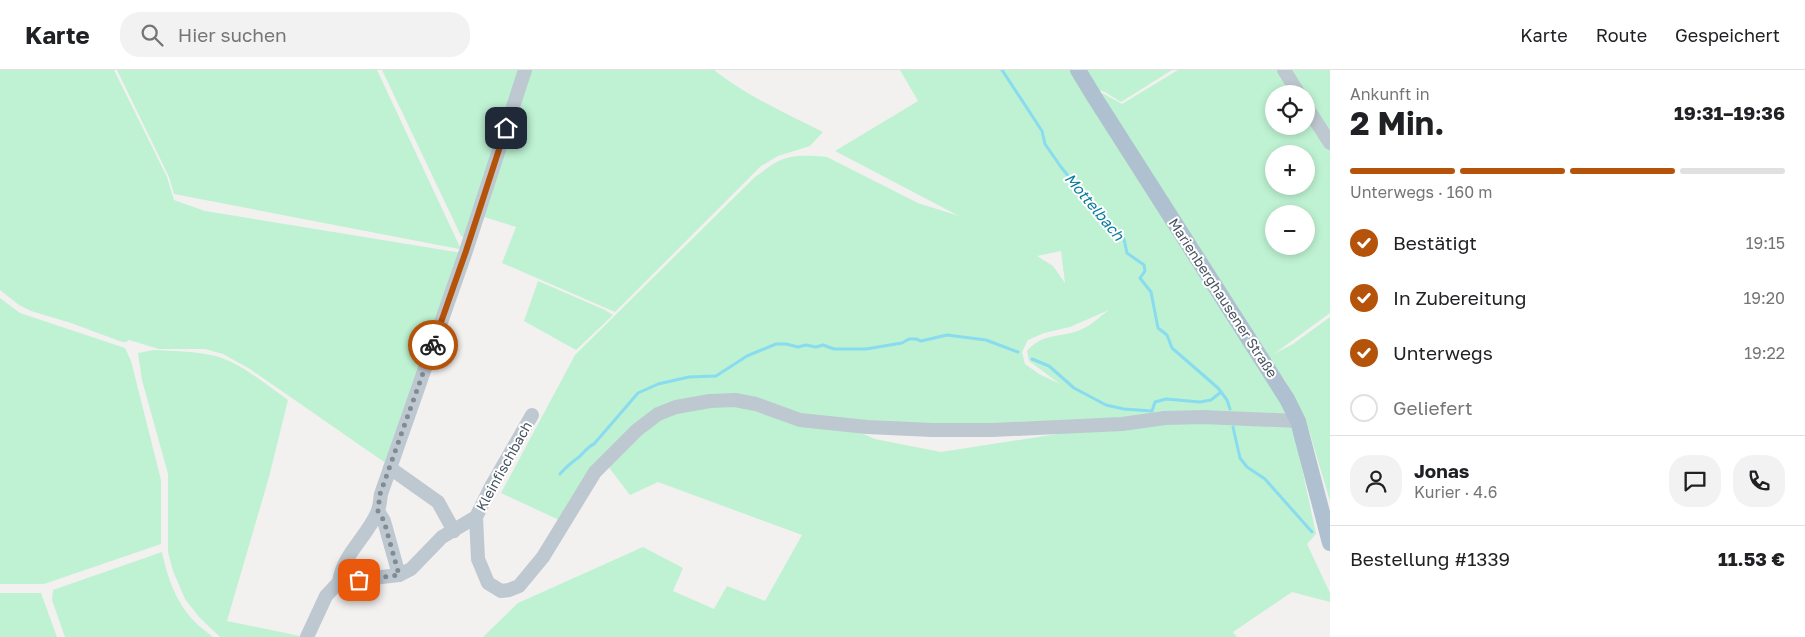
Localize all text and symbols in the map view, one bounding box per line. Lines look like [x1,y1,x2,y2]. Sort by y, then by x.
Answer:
search box [120,12,470,57]
text: Karte [25,20,90,49]
icon: search [138,21,166,49]
text: Hier suchen [178,23,287,46]
text: Karte [1520,24,1568,46]
text: Route [1596,24,1647,46]
text: Gespeichert [1675,24,1780,46]
text: Ankunft in [1350,84,1430,104]
map controls [1265,85,1315,255]
button: locate [1265,85,1315,135]
text: 19:31–19:36 [1674,101,1785,124]
text: 2 Min. [1350,104,1444,142]
pin [485,107,527,149]
icon: home [492,114,520,142]
button: + [1265,145,1315,195]
water label: Mottelbach [1061,169,1129,244]
text: Unterwegs · 160 m [1350,182,1492,202]
button: − [1265,205,1315,255]
street label: Marienberghausener Straße [1165,215,1281,381]
icon: check [1350,229,1378,257]
text: Bestätigt [1393,231,1477,254]
text: 19:15 [1746,233,1785,253]
icon: check [1350,284,1378,312]
text: In Zubereitung [1393,286,1526,309]
text: 19:20 [1744,288,1785,308]
courier [408,320,458,370]
icon: bike [419,331,447,359]
icon: check [1350,339,1378,367]
text: Unterwegs [1393,341,1493,364]
text: 19:22 [1744,343,1785,363]
text: Geliefert [1393,396,1473,419]
street label: Kleinfischbach [472,418,535,513]
button: person [1350,455,1402,507]
button: chat [1669,455,1721,507]
button: phone [1733,455,1785,507]
text: Jonas [1414,459,1469,482]
text: Kurier · 4.6 [1414,482,1498,502]
text: Bestellung #1339 [1350,547,1510,570]
text: 11.53 € [1718,547,1785,570]
pin [338,559,380,601]
icon: bag [345,566,373,594]

